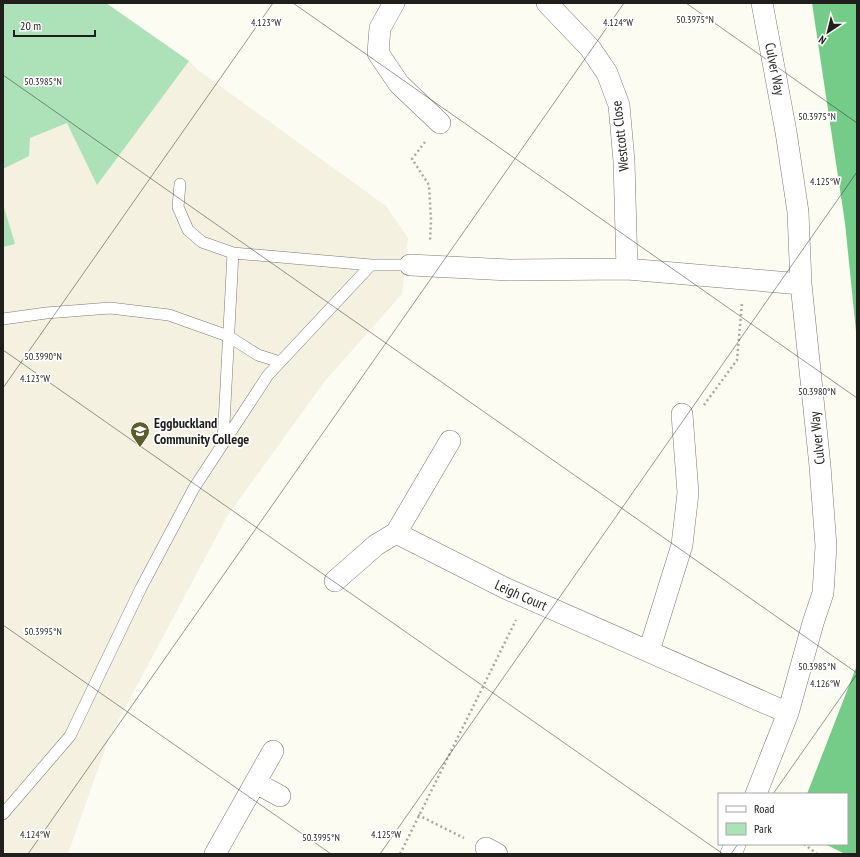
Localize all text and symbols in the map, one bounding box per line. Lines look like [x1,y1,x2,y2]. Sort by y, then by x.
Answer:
scale bar [14,12,95,38]
north arrow [808,12,848,52]
text: 50.3975°N [676,13,714,26]
text: 4.123°W [251,16,281,29]
text: 4.124°W [603,16,633,29]
text: 20 m [20,18,41,33]
text: N [816,33,829,48]
street label: Culver Way [761,41,789,98]
text: 50.3985°N [24,75,62,88]
street label: Westcott Close [607,100,633,172]
text: 50.3975°N [798,110,836,123]
text: 4.125°W [810,175,840,188]
text: 50.3990°N [24,350,62,363]
text: 4.123°W [20,372,50,385]
text: 50.3980°N [798,385,836,398]
street label: Culver Way [805,410,829,465]
place label: Eggbuckland Community College [154,414,249,448]
school or university icon: Eggbuckland Community College [129,420,151,448]
street label: Leigh Court [492,576,550,615]
text: 50.3995°N [24,625,62,638]
text: 50.3985°N [798,660,836,673]
text: 4.126°W [810,677,840,690]
legend [718,793,848,845]
text: Road [754,801,774,816]
text: Park [754,821,772,836]
text: 4.124°W [20,828,50,841]
text: 4.125°W [371,828,401,841]
text: 50.3995°N [302,831,340,844]

